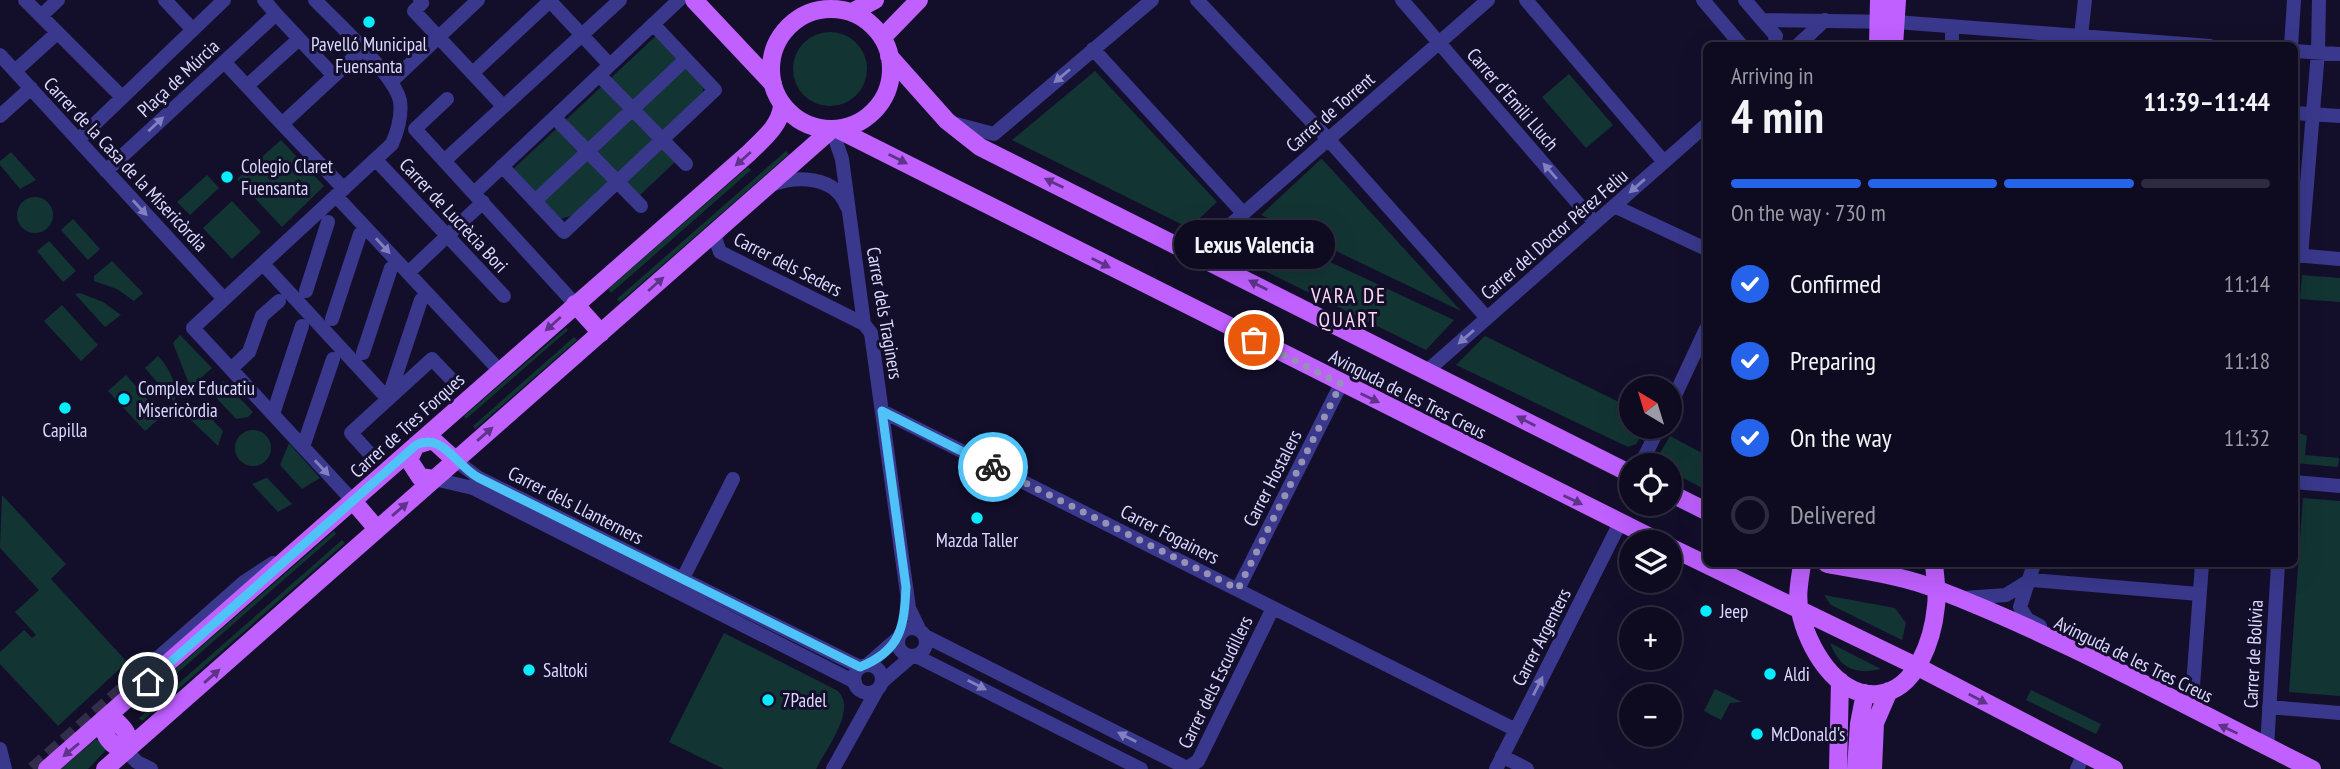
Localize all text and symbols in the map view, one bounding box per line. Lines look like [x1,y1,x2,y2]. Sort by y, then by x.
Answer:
marker: Pavelló Municipal Fuensanta [361,14,377,30]
place label: Pavelló Municipal Fuensanta [311,32,428,78]
street label: Plaça de Múrcia [132,34,224,122]
street label: Carrer d'Emili Lluch [1462,43,1564,155]
text: Arriving in [1731,61,1813,90]
street label: Carrer de Torrent [1281,66,1380,157]
one-way arrow [1053,68,1071,83]
street label: Carrer de la Casa de la Misericòrdia [39,72,213,256]
text: 11:39–11:44 [2143,85,2270,118]
text: 4 min [1731,86,1824,146]
one-way arrow [147,117,164,133]
one-way arrow [735,150,752,166]
street label: Carrer de Lucrècia Bori [395,153,513,277]
place label: Colegio Claret Fuensanta [241,154,334,200]
one-way arrow [888,154,908,165]
one-way arrow [1543,163,1558,180]
street label: Carrer del Doctor Pérez Feliu [1475,164,1633,304]
marker: Colegio Claret Fuensanta [219,169,235,185]
one-way arrow [1044,178,1064,189]
one-way arrow [1628,178,1645,193]
text: On the way · 730 m [1731,198,1886,227]
one-way arrow [132,199,148,216]
callout: Lexus Valencia [1174,221,1334,270]
street label: Carrer dels Seders [730,226,846,302]
text: Lexus Valencia [1195,230,1314,259]
one-way arrow [374,237,390,254]
street label: Carrer dels Traginers [862,245,908,381]
one-way arrow [1091,257,1111,268]
icon: check [1731,265,1769,303]
text: Confirmed [1790,267,1881,300]
text: 11:14 [2224,269,2270,298]
one-way arrow [647,276,665,292]
one-way arrow [1248,279,1268,290]
district label: VARA DE QUART [1310,282,1387,333]
pin [1224,310,1284,370]
one-way arrow [544,316,561,331]
icon: bag [1235,321,1273,359]
one-way arrow [1458,328,1475,344]
icon: check [1731,342,1769,380]
street label: Avinguda de les Tres Creus [1325,344,1491,444]
text: Preparing [1790,344,1876,377]
text: 11:18 [2224,346,2270,375]
street label: Carrer de Tres Forques [345,367,469,483]
place label: Complex Educatiu Misericòrdia [138,376,255,422]
north arrow [1619,376,1682,439]
map controls [1619,376,1682,747]
marker: Complex Educatiu Misericòrdia [116,391,132,407]
one-way arrow [1360,393,1380,404]
marker: Capilla [57,400,73,416]
one-way arrow [1516,416,1536,427]
place label: Capilla [43,418,87,442]
icon: check [1731,419,1769,457]
text: On the way [1790,421,1892,454]
text: 11:32 [2224,423,2270,452]
one-way arrow [476,426,494,442]
street label: Carrer Hostalers [1237,426,1307,530]
courier [958,432,1028,502]
icon: bike [974,448,1012,486]
button: locate [1619,453,1682,516]
one-way arrow [314,459,330,476]
street label: Carrer dels Llanterners [504,461,648,549]
one-way arrow [1563,494,1583,505]
text: Delivered [1790,498,1876,531]
street label: Carrer Fogainers [1117,499,1223,569]
one-way arrow [391,501,409,517]
marker: Mazda Taller [969,510,985,526]
place label: Mazda Taller [936,528,1019,552]
button: layers [1619,530,1682,593]
street label: Carrer Argenters [1506,584,1576,690]
place label: Jeep [1719,599,1748,623]
street label: Carrer de Bolívia [2238,599,2268,709]
marker: Jeep [1698,603,1714,619]
button: + [1619,607,1682,670]
street label: Avinguda de les Tres Creus [2051,610,2217,708]
street label: Carrer dels Escudillers [1172,612,1258,752]
pin [118,652,178,712]
place label: Saltoki [543,658,588,682]
marker: Saltoki [521,662,537,678]
place label: Aldi [1784,662,1810,686]
icon: home [129,663,167,701]
marker: Aldi [1762,666,1778,682]
one-way arrow [203,668,221,684]
one-way arrow [1532,676,1543,696]
one-way arrow [967,680,987,691]
button: − [1619,684,1682,747]
place label: 7Padel [782,688,827,712]
marker: 7Padel [760,692,776,708]
one-way arrow [1969,692,1989,704]
place label: McDonald's [1771,722,1846,746]
one-way arrow [2218,723,2238,734]
marker: McDonald's [1749,726,1765,742]
one-way arrow [1117,732,1137,743]
one-way arrow [62,742,80,757]

